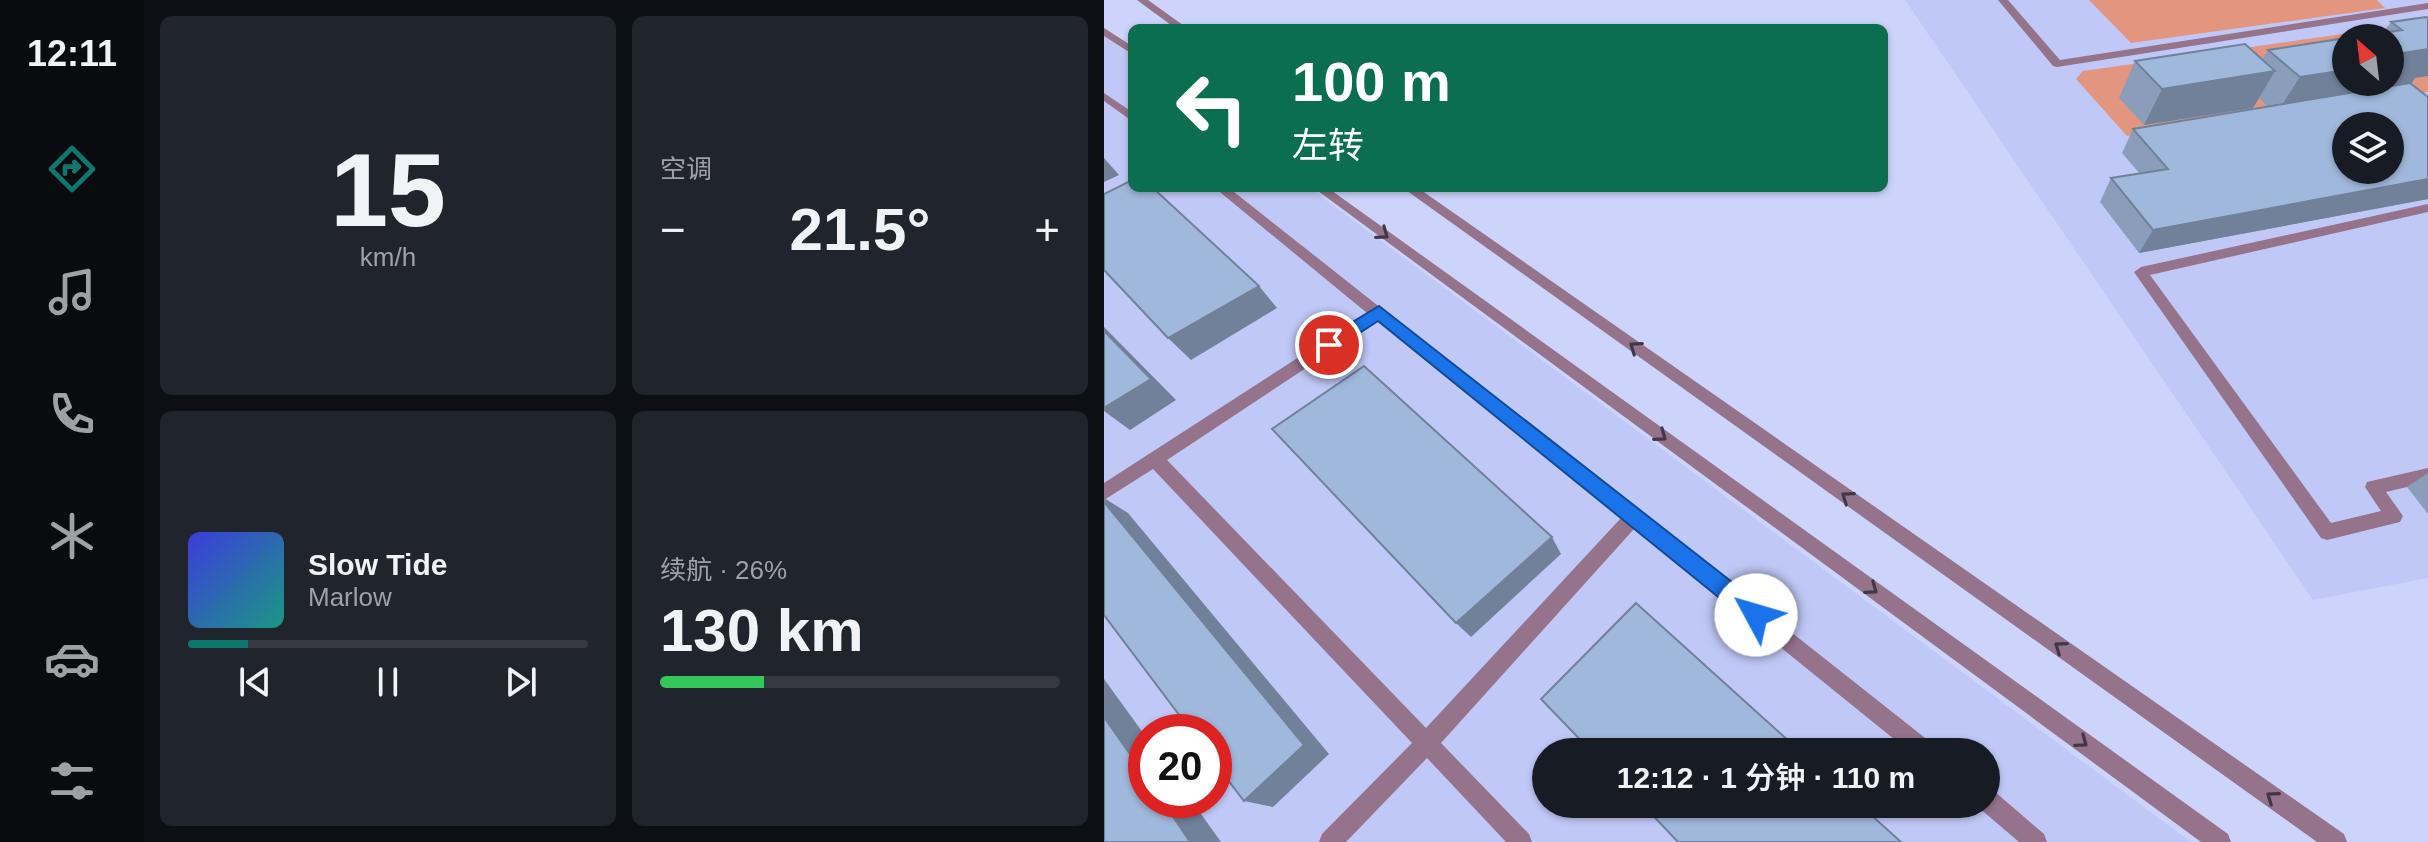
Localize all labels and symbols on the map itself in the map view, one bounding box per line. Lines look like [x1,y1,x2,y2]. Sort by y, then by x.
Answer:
north arrow [2332,24,2404,96]
one-way arrow [1374,224,1389,239]
pin [1295,311,1363,379]
one-way arrow [1629,342,1643,357]
one-way arrow [1653,426,1667,441]
one-way arrow [1842,492,1856,507]
position arrow [1714,573,1798,657]
one-way arrow [1863,579,1877,594]
one-way arrow [2054,642,2068,657]
speed limit sign: 20 [1128,714,1232,818]
one-way arrow [2073,732,2088,747]
one-way arrow [2267,792,2281,807]

